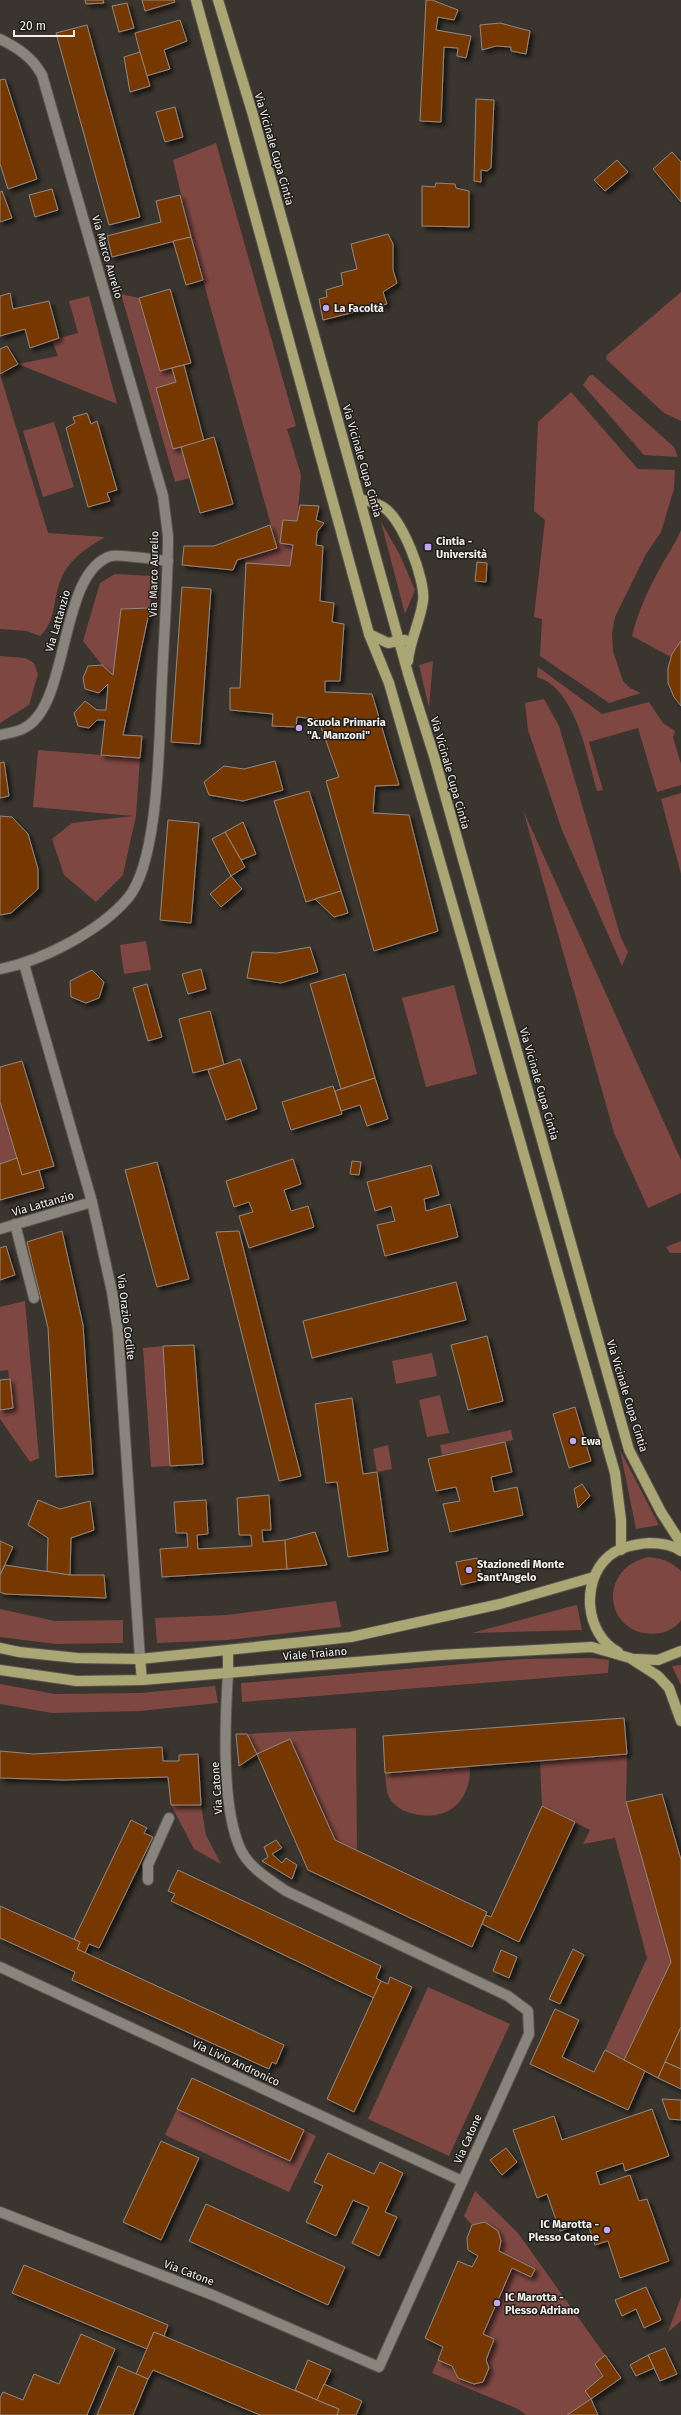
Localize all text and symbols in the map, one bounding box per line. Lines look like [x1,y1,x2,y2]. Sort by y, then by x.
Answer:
scale bar [14,12,74,38]
text: 20 m [20,19,46,33]
street label: Via Vicinale Cupa Cintia [252,91,296,207]
street label: Via Marco Aurelio [89,214,125,300]
place label: La Facoltà [334,302,384,315]
marker: La Facoltà [321,303,331,313]
street label: Via Vicinale Cupa Cintia [340,403,384,519]
street label: Via Marco Aurelio [147,531,161,617]
place label: Cintia - Università [436,535,487,561]
marker: Cintia - Università [423,542,433,552]
street label: Via Lattanzio [43,588,73,654]
street label: Via Vicinale Cupa Cintia [428,715,472,831]
place label: Scuola Primaria "A. Manzoni" [307,716,386,742]
marker: Scuola Primaria "A. Manzoni" [294,723,304,733]
street label: Via Vicinale Cupa Cintia [517,1026,561,1142]
street label: Via Lattanzio [10,1189,76,1219]
street label: Via Orazio Coclite [114,1273,138,1361]
street label: Via Vicinale Cupa Cintia [604,1338,650,1454]
place label: Ewa [581,1435,601,1448]
marker: Ewa [568,1436,578,1446]
place label: Stazionedi Monte Sant'Angelo [477,1558,564,1584]
marker: Stazionedi Monte Sant'Angelo [464,1565,474,1575]
street label: Viale Traiano [282,1645,348,1663]
street label: Via Catone [209,1761,225,1815]
street label: Via Livio Andronico [190,2037,282,2089]
street label: Via Catone [451,2112,485,2166]
place label: IC Marotta - Plesso Catone [529,2218,599,2244]
marker: IC Marotta - Plesso Catone [602,2225,612,2235]
street label: Via Catone [162,2257,216,2289]
place label: IC Marotta - Plesso Adriano [505,2291,580,2317]
marker: IC Marotta - Plesso Adriano [492,2298,502,2308]

